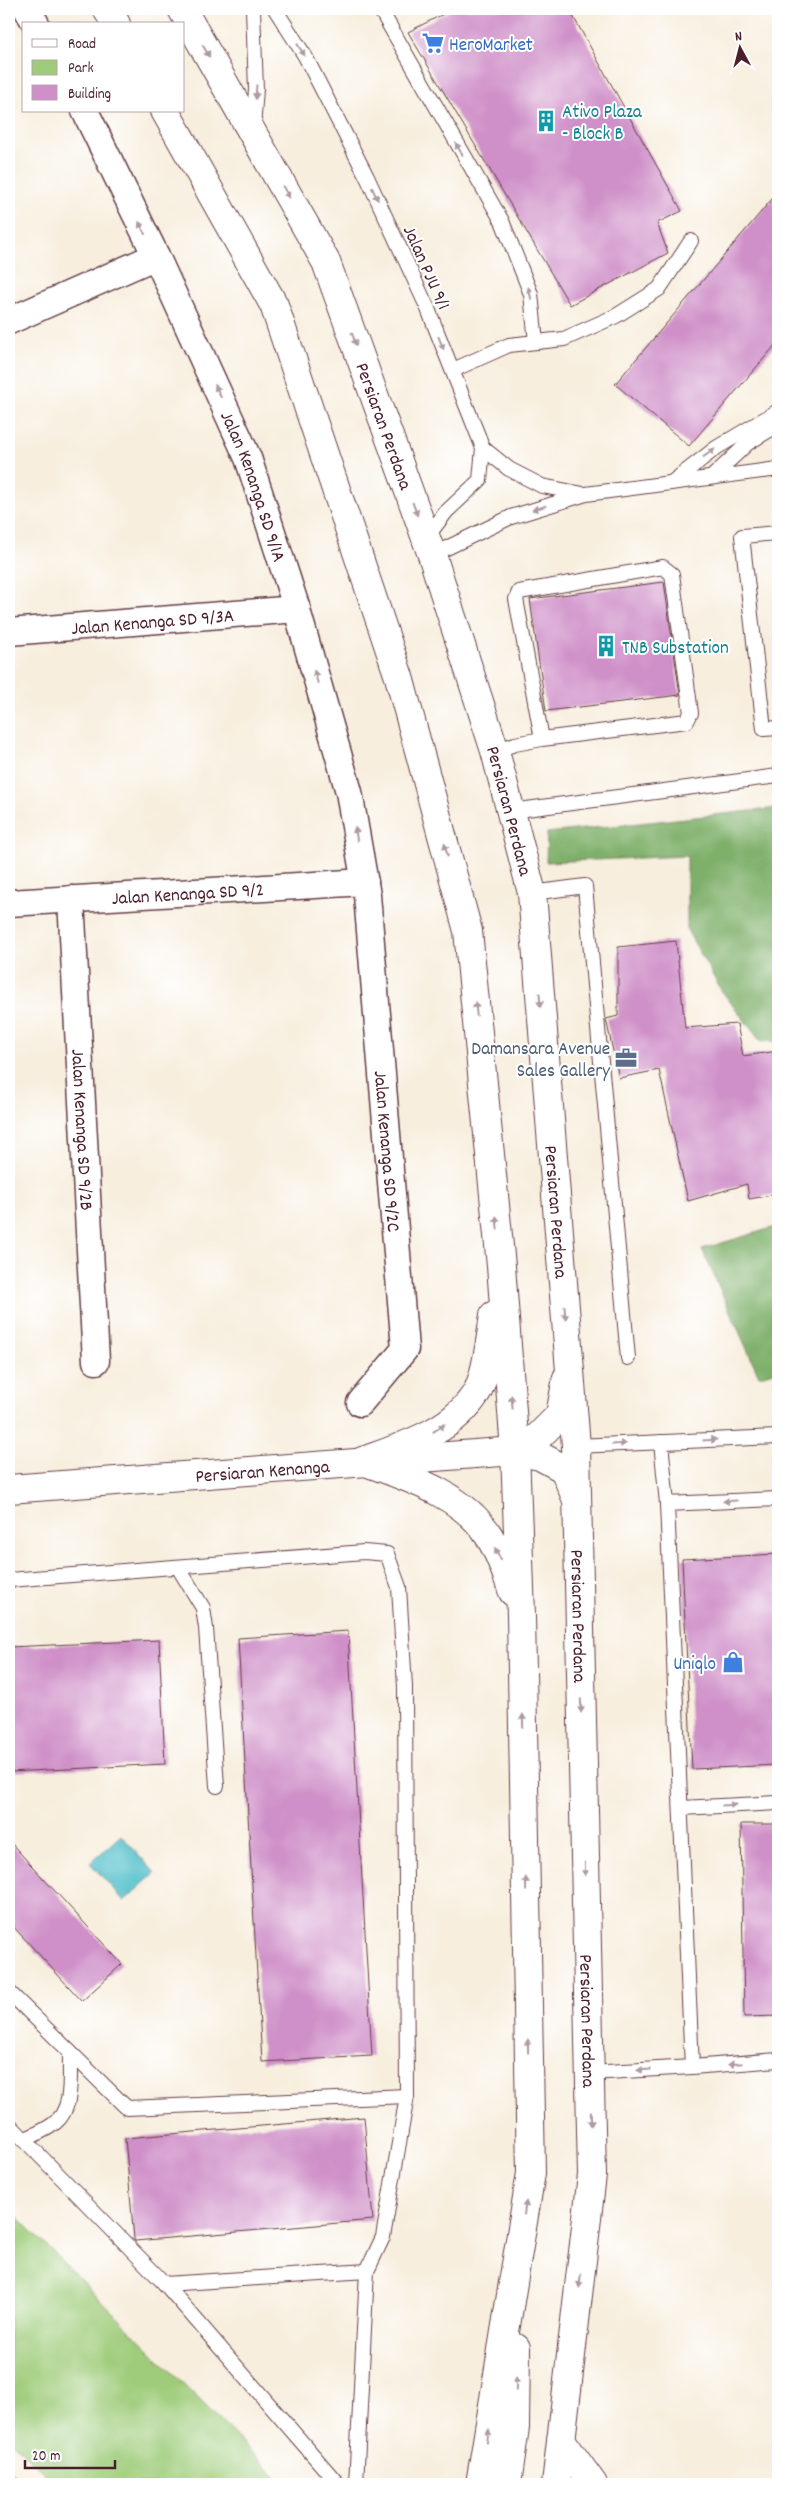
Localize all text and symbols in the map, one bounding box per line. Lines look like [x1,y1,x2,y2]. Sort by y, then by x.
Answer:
legend [22,22,185,112]
north arrow [714,22,764,72]
text: N [734,27,743,47]
supermarket icon: HeroMarket [420,30,446,56]
place label: HeroMarket [449,33,533,60]
text: Road [68,34,96,56]
one-way arrow [297,43,306,56]
one-way arrow [202,44,210,58]
text: Park [68,58,94,80]
text: Building [68,84,111,106]
one-way arrow [251,85,259,101]
place label: Ativo Plaza - Block B [562,100,643,149]
building icon: Ativo Plaza - Block B [533,108,559,134]
one-way arrow [454,142,463,155]
one-way arrow [282,186,291,199]
one-way arrow [371,187,379,201]
one-way arrow [138,221,146,235]
street label: Jalan PJU 9/1 [394,222,455,315]
one-way arrow [526,286,534,301]
one-way arrow [351,332,358,347]
one-way arrow [438,336,446,350]
street label: Persiaran Perdana [347,359,418,495]
one-way arrow [214,384,222,398]
street label: Jalan Kenanga SD 9/1A [211,408,291,566]
one-way arrow [702,448,715,459]
one-way arrow [412,501,419,516]
one-way arrow [532,505,547,513]
street label: Jalan Kenanga SD 9/3A [70,604,235,644]
building icon: TNB Substation [593,633,619,659]
place label: TNB Substation [622,636,729,663]
one-way arrow [312,669,320,684]
street label: Persiaran Perdana [477,743,537,880]
one-way arrow [352,826,360,842]
one-way arrow [442,842,450,857]
street label: Jalan Kenanga SD 9/2 [111,878,265,914]
one-way arrow [537,992,545,1008]
one-way arrow [472,1000,480,1016]
place label: Damansara Avenue Sales Gallery [471,1037,610,1086]
office icon: Damansara Avenue Sales Gallery [613,1045,639,1071]
street label: Jalan Kenanga SD 9/2B [62,1048,98,1211]
street label: Jalan Kenanga SD 9/2C [365,1070,405,1233]
street label: Persiaran Perdana [535,1144,573,1281]
one-way arrow [492,1214,500,1230]
one-way arrow [561,1306,569,1322]
one-way arrow [507,1394,515,1410]
one-way arrow [432,1423,445,1432]
one-way arrow [702,1435,718,1443]
one-way arrow [611,1439,627,1447]
street label: Persiaran Kenanga [194,1455,332,1492]
one-way arrow [721,1498,737,1506]
one-way arrow [494,1546,502,1561]
street label: Persiaran Perdana [561,1549,591,1684]
shop icon: Uniqlo [720,1649,746,1675]
place label: Uniqlo [673,1652,716,1679]
one-way arrow [578,1699,586,1715]
one-way arrow [519,1713,527,1729]
one-way arrow [722,1801,738,1809]
one-way arrow [581,1861,589,1877]
one-way arrow [522,1876,530,1892]
street label: Persiaran Perdana [570,1954,600,2089]
one-way arrow [524,2038,532,2054]
one-way arrow [727,2060,743,2068]
one-way arrow [635,2066,651,2074]
one-way arrow [587,2111,595,2127]
one-way arrow [521,2200,529,2216]
one-way arrow [576,2273,584,2289]
one-way arrow [512,2375,520,2391]
one-way arrow [484,2428,492,2444]
scale bar [25,2438,115,2470]
text: 20 m [32,2446,60,2468]

